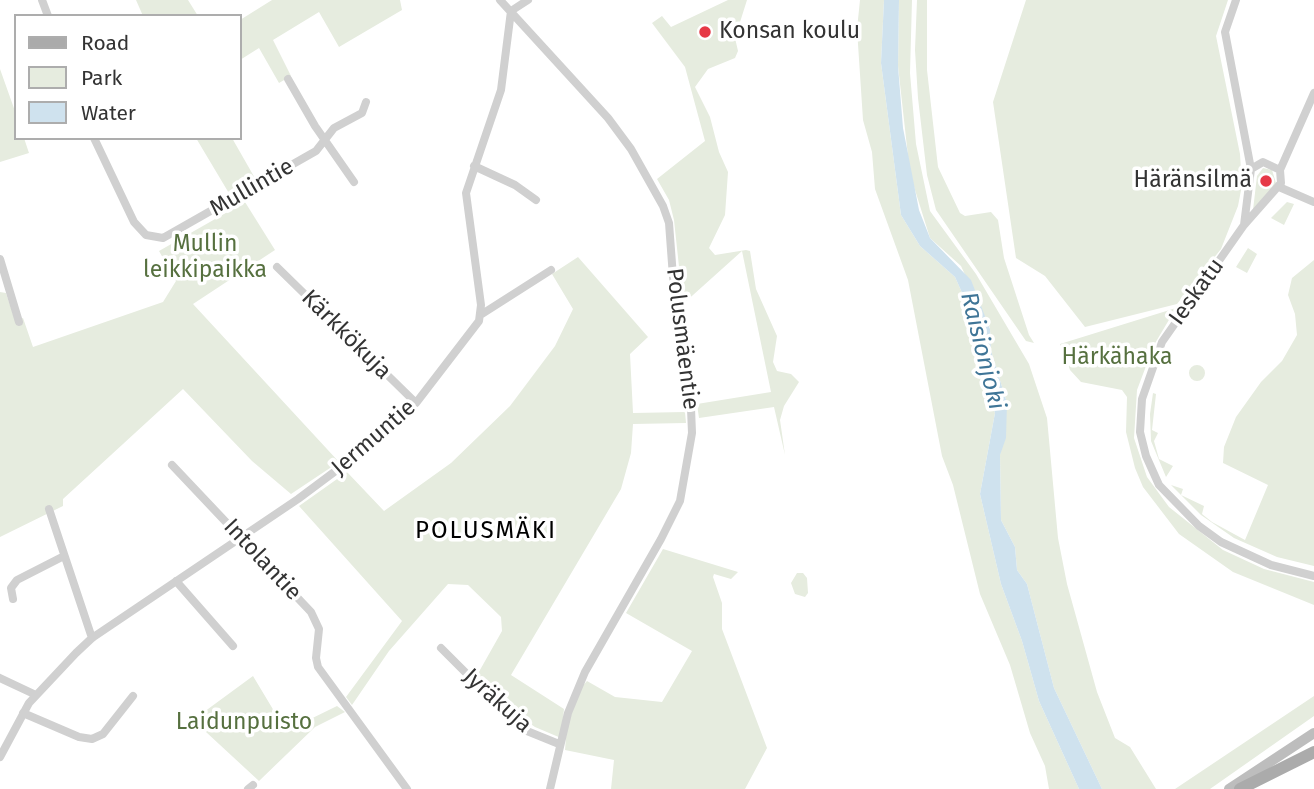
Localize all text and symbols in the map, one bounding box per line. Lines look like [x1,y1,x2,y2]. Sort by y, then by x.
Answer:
legend [14,14,242,140]
place label: Konsan koulu [719,18,860,46]
marker: Konsan koulu [697,24,713,40]
text: Road [81,30,129,56]
text: Park [81,65,122,91]
text: Water [81,100,136,126]
street label: Mullintie [205,153,299,223]
place label: Häränsilmä [1134,167,1252,195]
marker: Häränsilmä [1258,173,1274,189]
park label: Mullin leikkipaikka [143,231,267,285]
street label: Ieskatu [1164,253,1230,331]
street label: Polusmäentie [660,267,704,411]
street label: Kärkkökuja [295,284,397,386]
water label: Raisionjoki [953,289,1011,413]
park label: Härkähaka [1062,344,1172,372]
street label: Jermuntie [326,394,422,482]
street label: Intolantie [217,513,307,607]
district label: POLUSMÄKI [416,517,556,545]
street label: Jyräkuja [457,663,537,739]
park label: Laidunpuisto [176,709,312,737]

